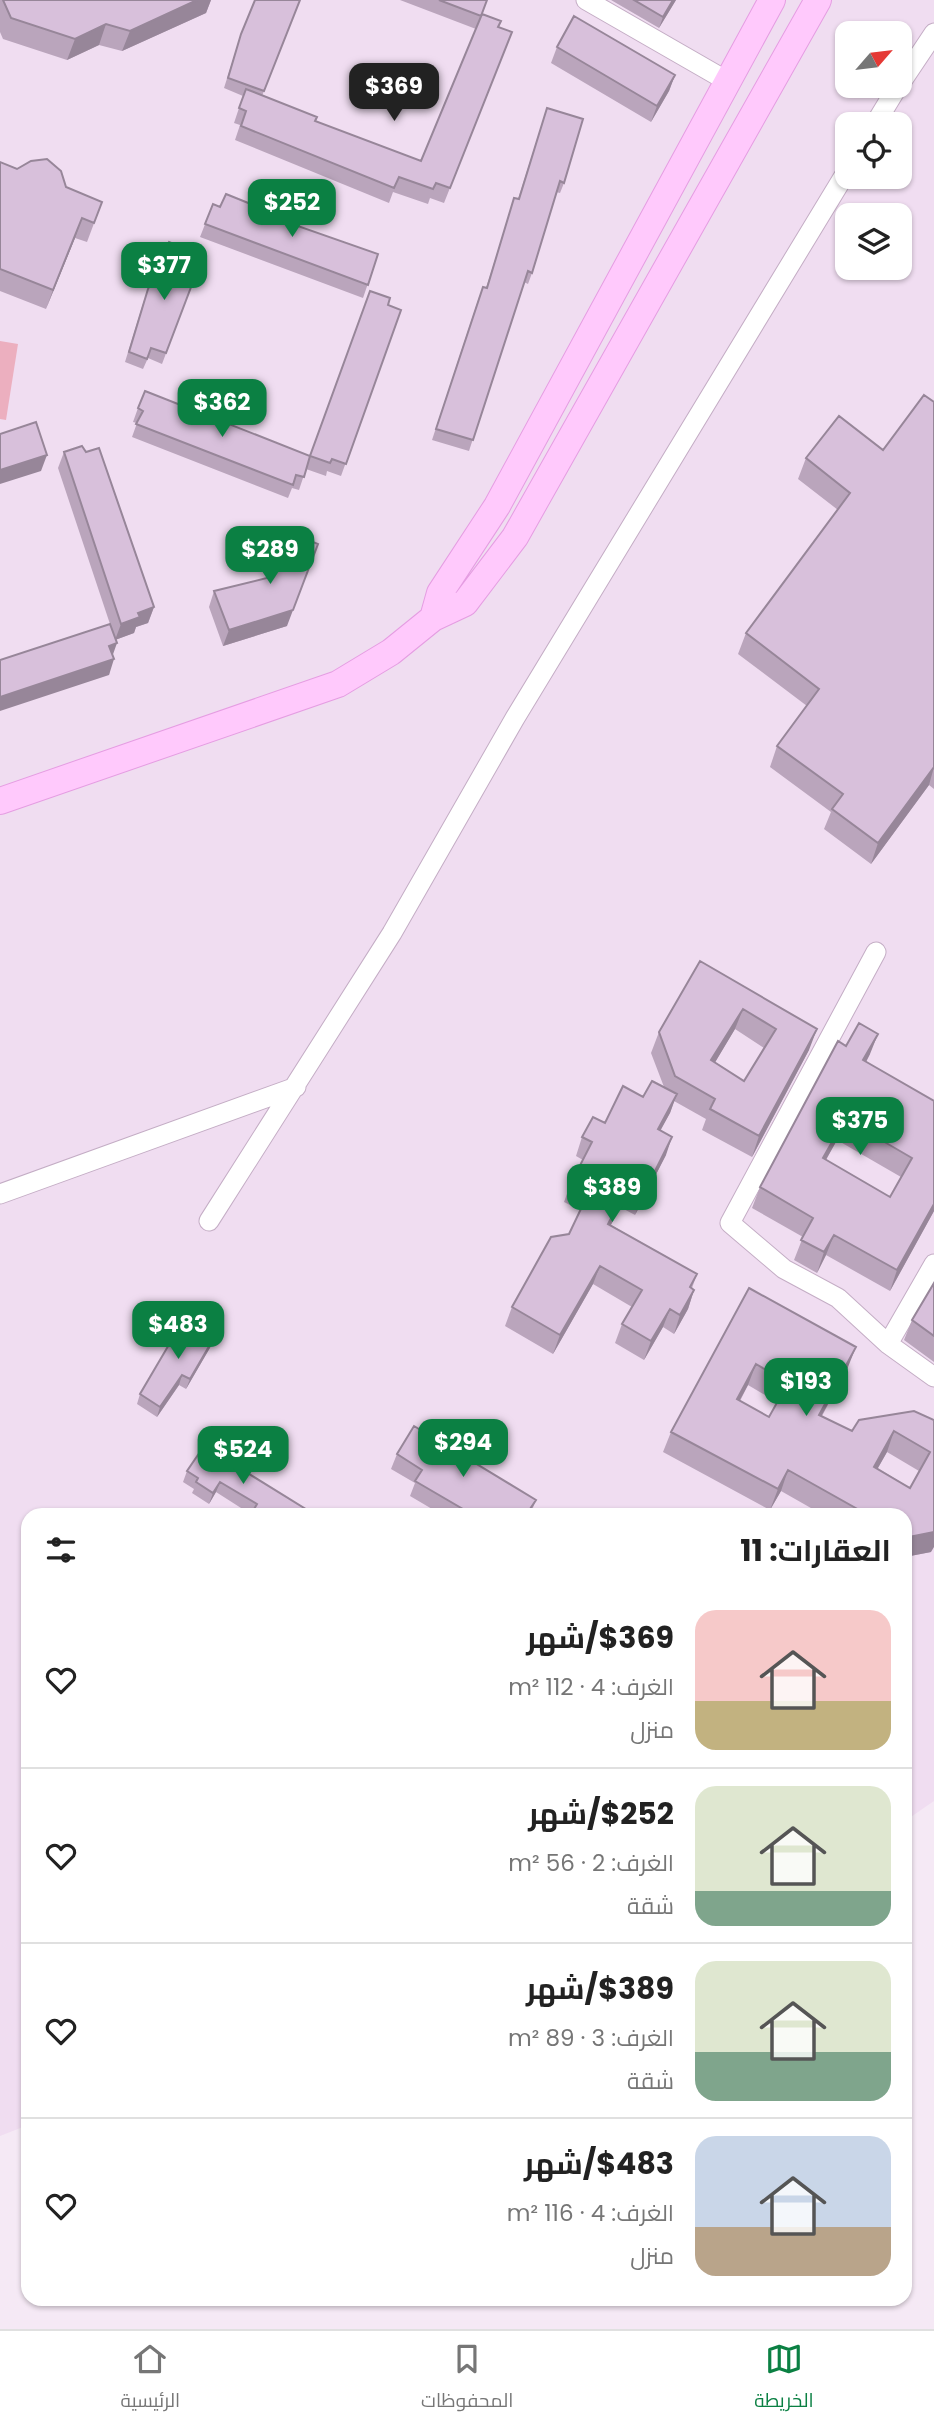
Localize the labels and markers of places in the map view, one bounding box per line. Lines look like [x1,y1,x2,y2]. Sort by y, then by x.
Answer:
pin: $369 [353,64,435,123]
pin: $252 [251,180,333,239]
pin: $377 [123,243,205,302]
pin: $362 [181,380,263,439]
pin: $289 [229,526,311,586]
pin: $375 [819,1098,901,1157]
pin: $389 [571,1164,653,1224]
pin: $483 [137,1302,219,1361]
pin: $193 [765,1358,847,1418]
pin: $294 [422,1420,504,1479]
pin: $524 [202,1426,284,1486]

